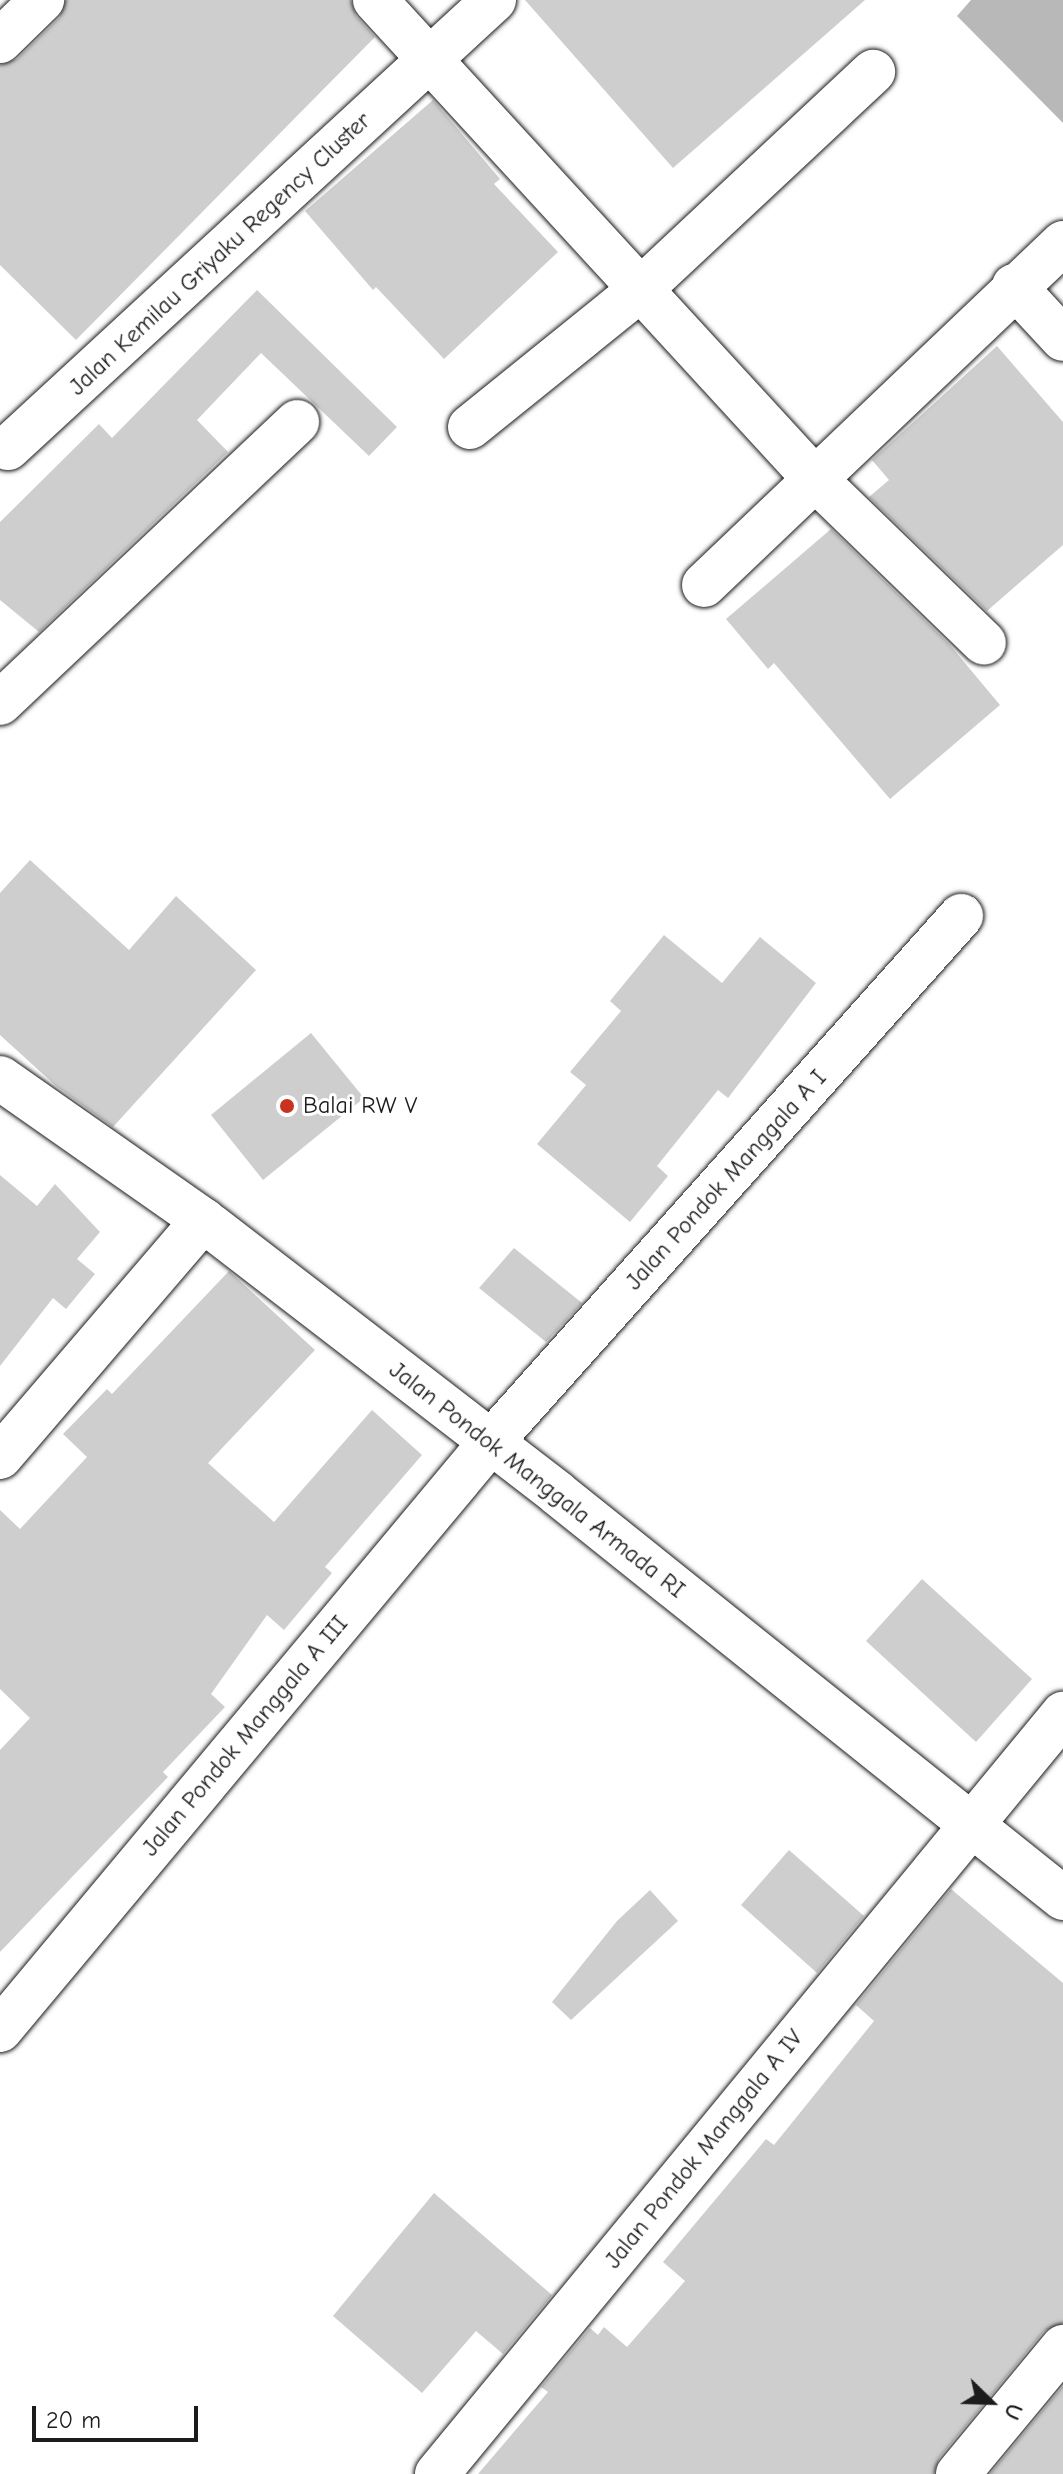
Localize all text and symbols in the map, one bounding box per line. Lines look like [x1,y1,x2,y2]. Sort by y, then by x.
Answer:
street label: Jalan Kemilau Griyaku Regency Cluster [63,106,377,402]
street label: Jalan Pondok Manggala A I [619,1064,833,1296]
place label: Balai RW V [303,1092,417,1120]
marker: Balai RW V [278,1097,296,1115]
street label: Jalan Pondok Manggala Armada RI [383,1356,691,1604]
street label: Jalan Pondok Manggala A III [136,1610,354,1862]
street label: Jalan Pondok Manggala A IV [599,2024,809,2274]
north arrow [951,2362,1031,2442]
scale bar [36,2390,202,2440]
text: U [998,2400,1028,2423]
text: 20 m [46,2406,101,2434]

